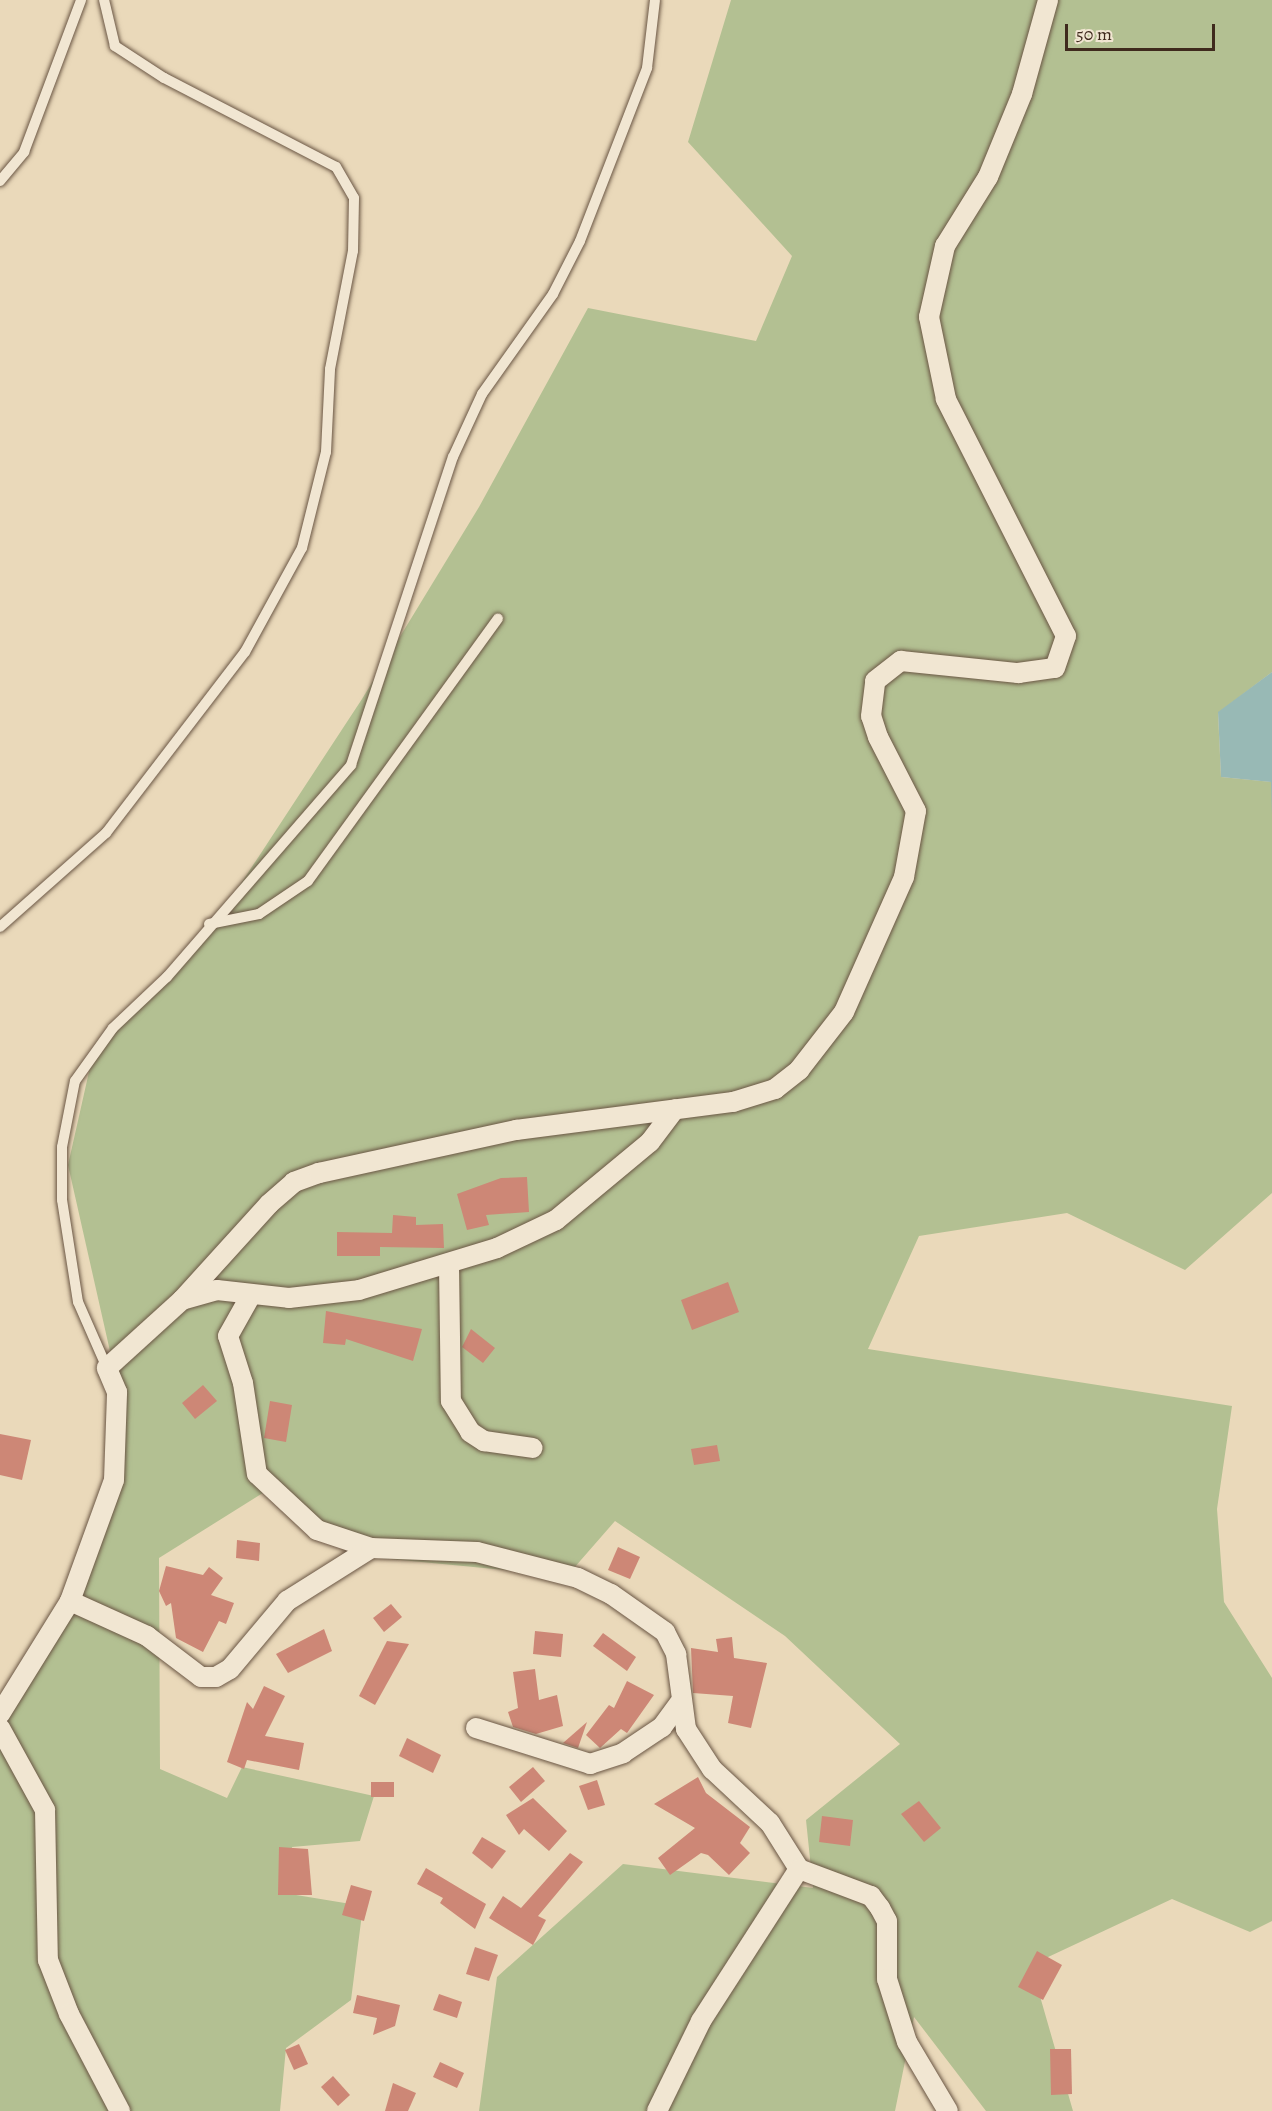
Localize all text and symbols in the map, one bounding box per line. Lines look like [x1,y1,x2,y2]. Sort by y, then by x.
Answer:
scale bar [1068,12,1218,50]
text: 50 m [1076,22,1112,46]

